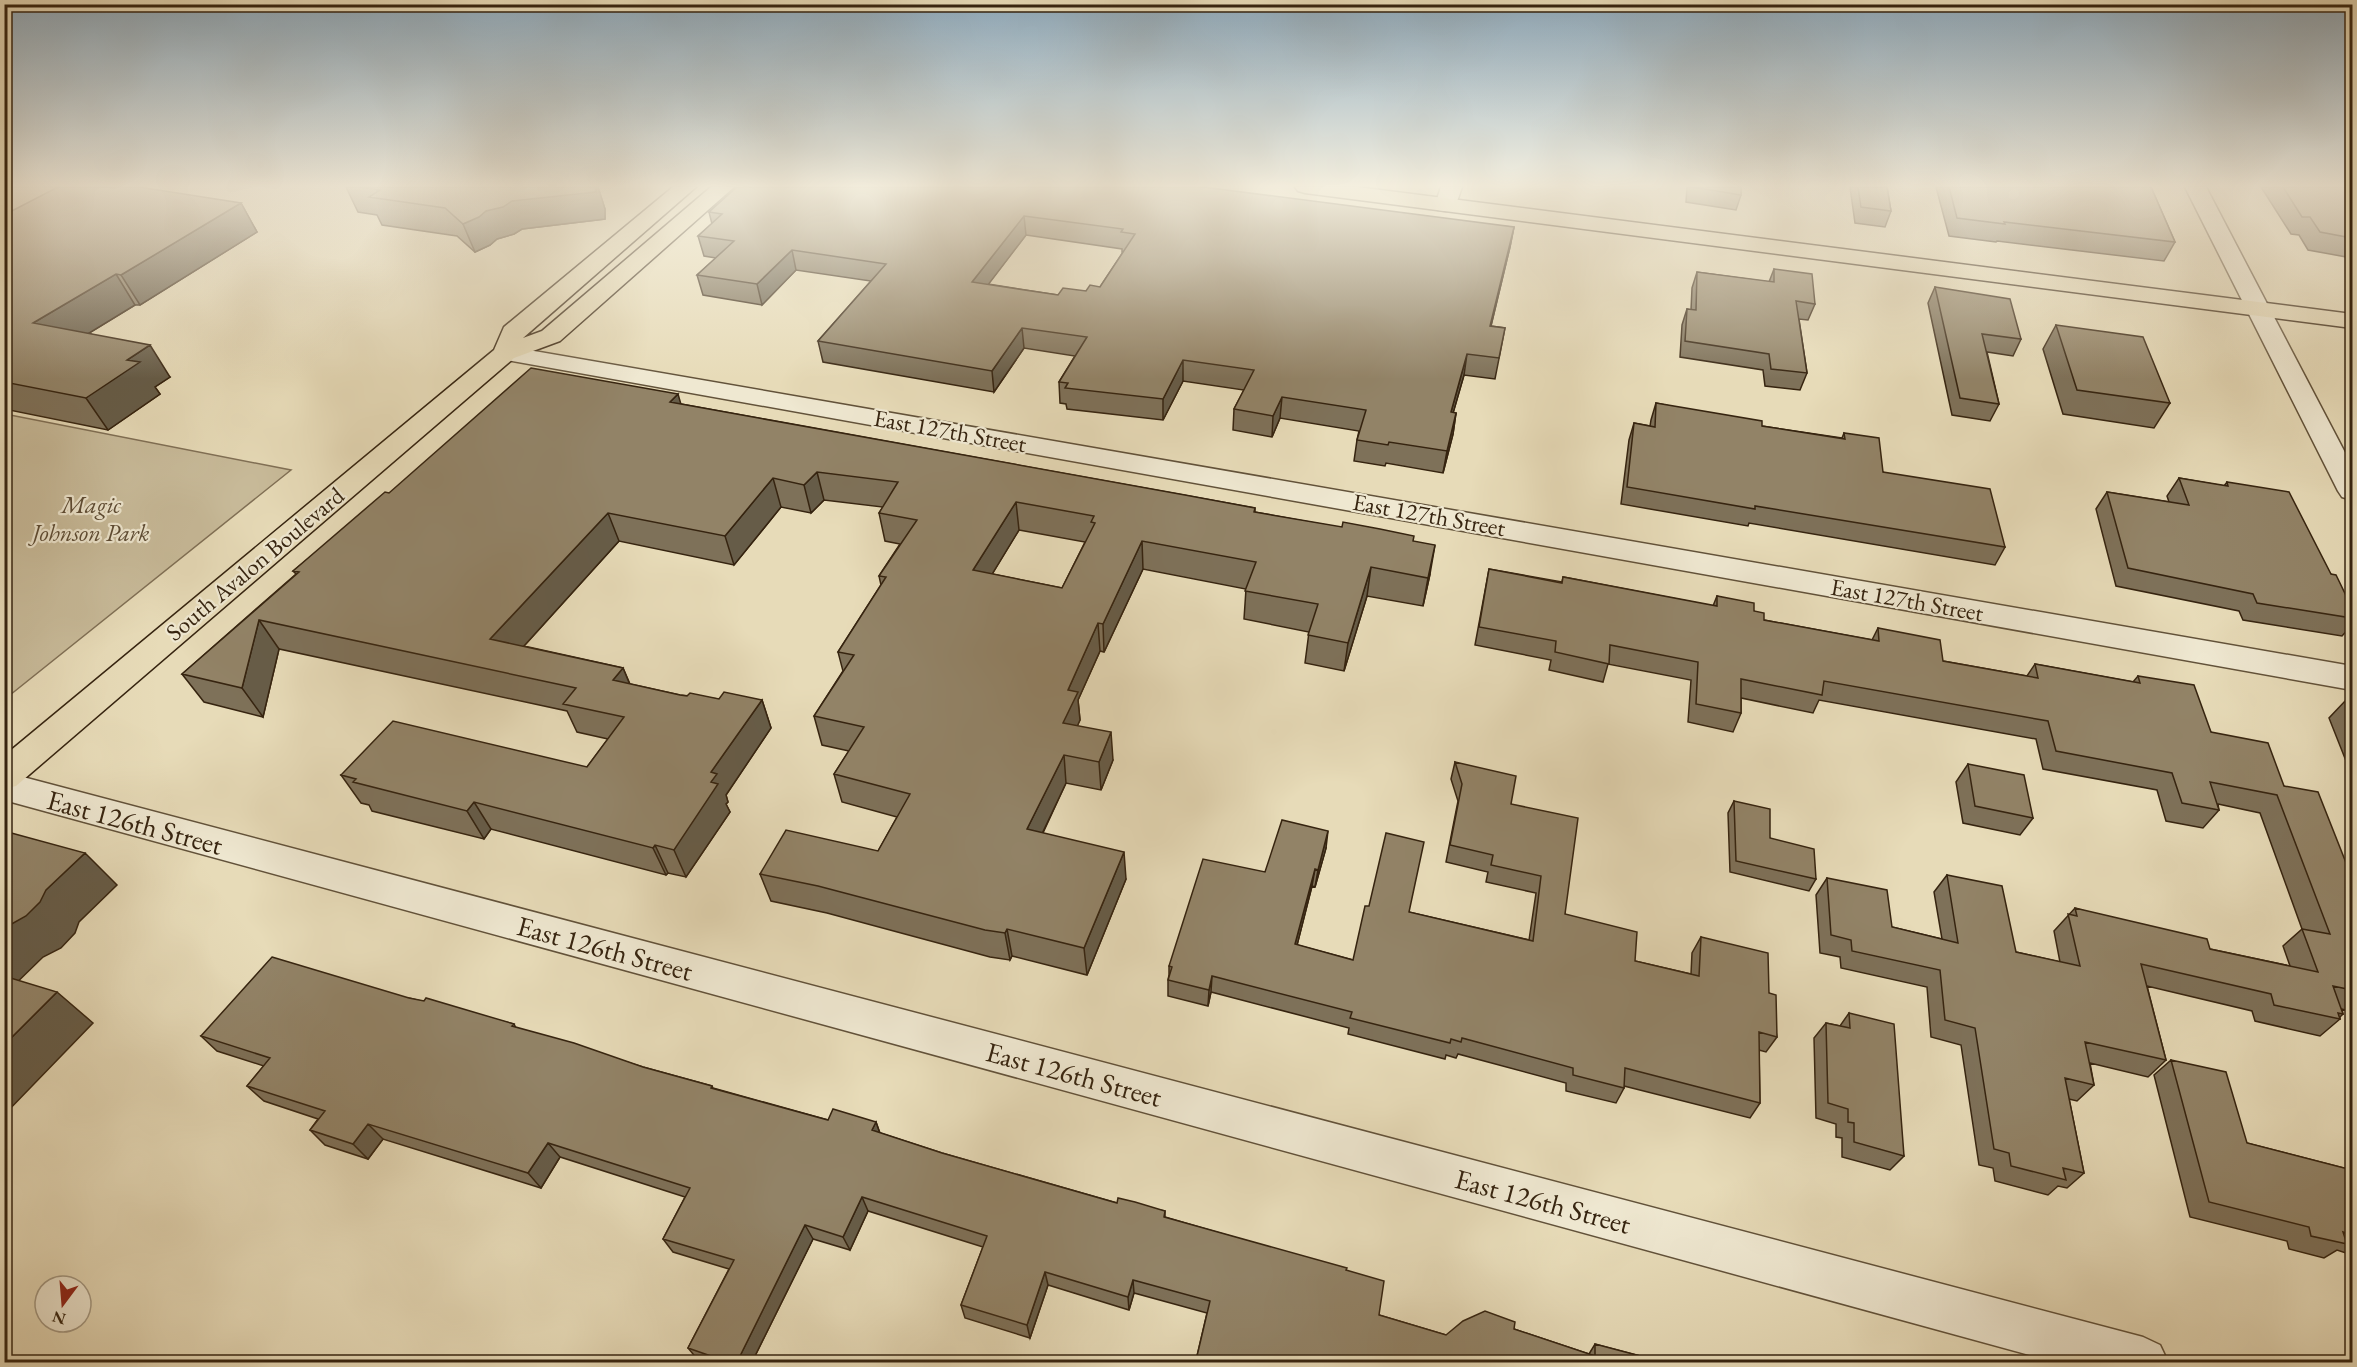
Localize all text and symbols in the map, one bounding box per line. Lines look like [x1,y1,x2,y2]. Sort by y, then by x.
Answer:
street label: East 127th Street [871,402,1029,459]
street label: South Avalon Boulevard [159,479,351,647]
street label: East 127th Street [1350,486,1508,543]
park label: Magic Johnson Park [27,489,150,548]
street label: East 127th Street [1828,571,1986,628]
street label: East 126th Street [43,781,227,863]
street label: East 126th Street [513,907,697,989]
street label: East 126th Street [982,1033,1166,1115]
street label: East 126th Street [1451,1160,1635,1242]
north arrow [33,1274,93,1334]
text: N [50,1306,68,1330]

